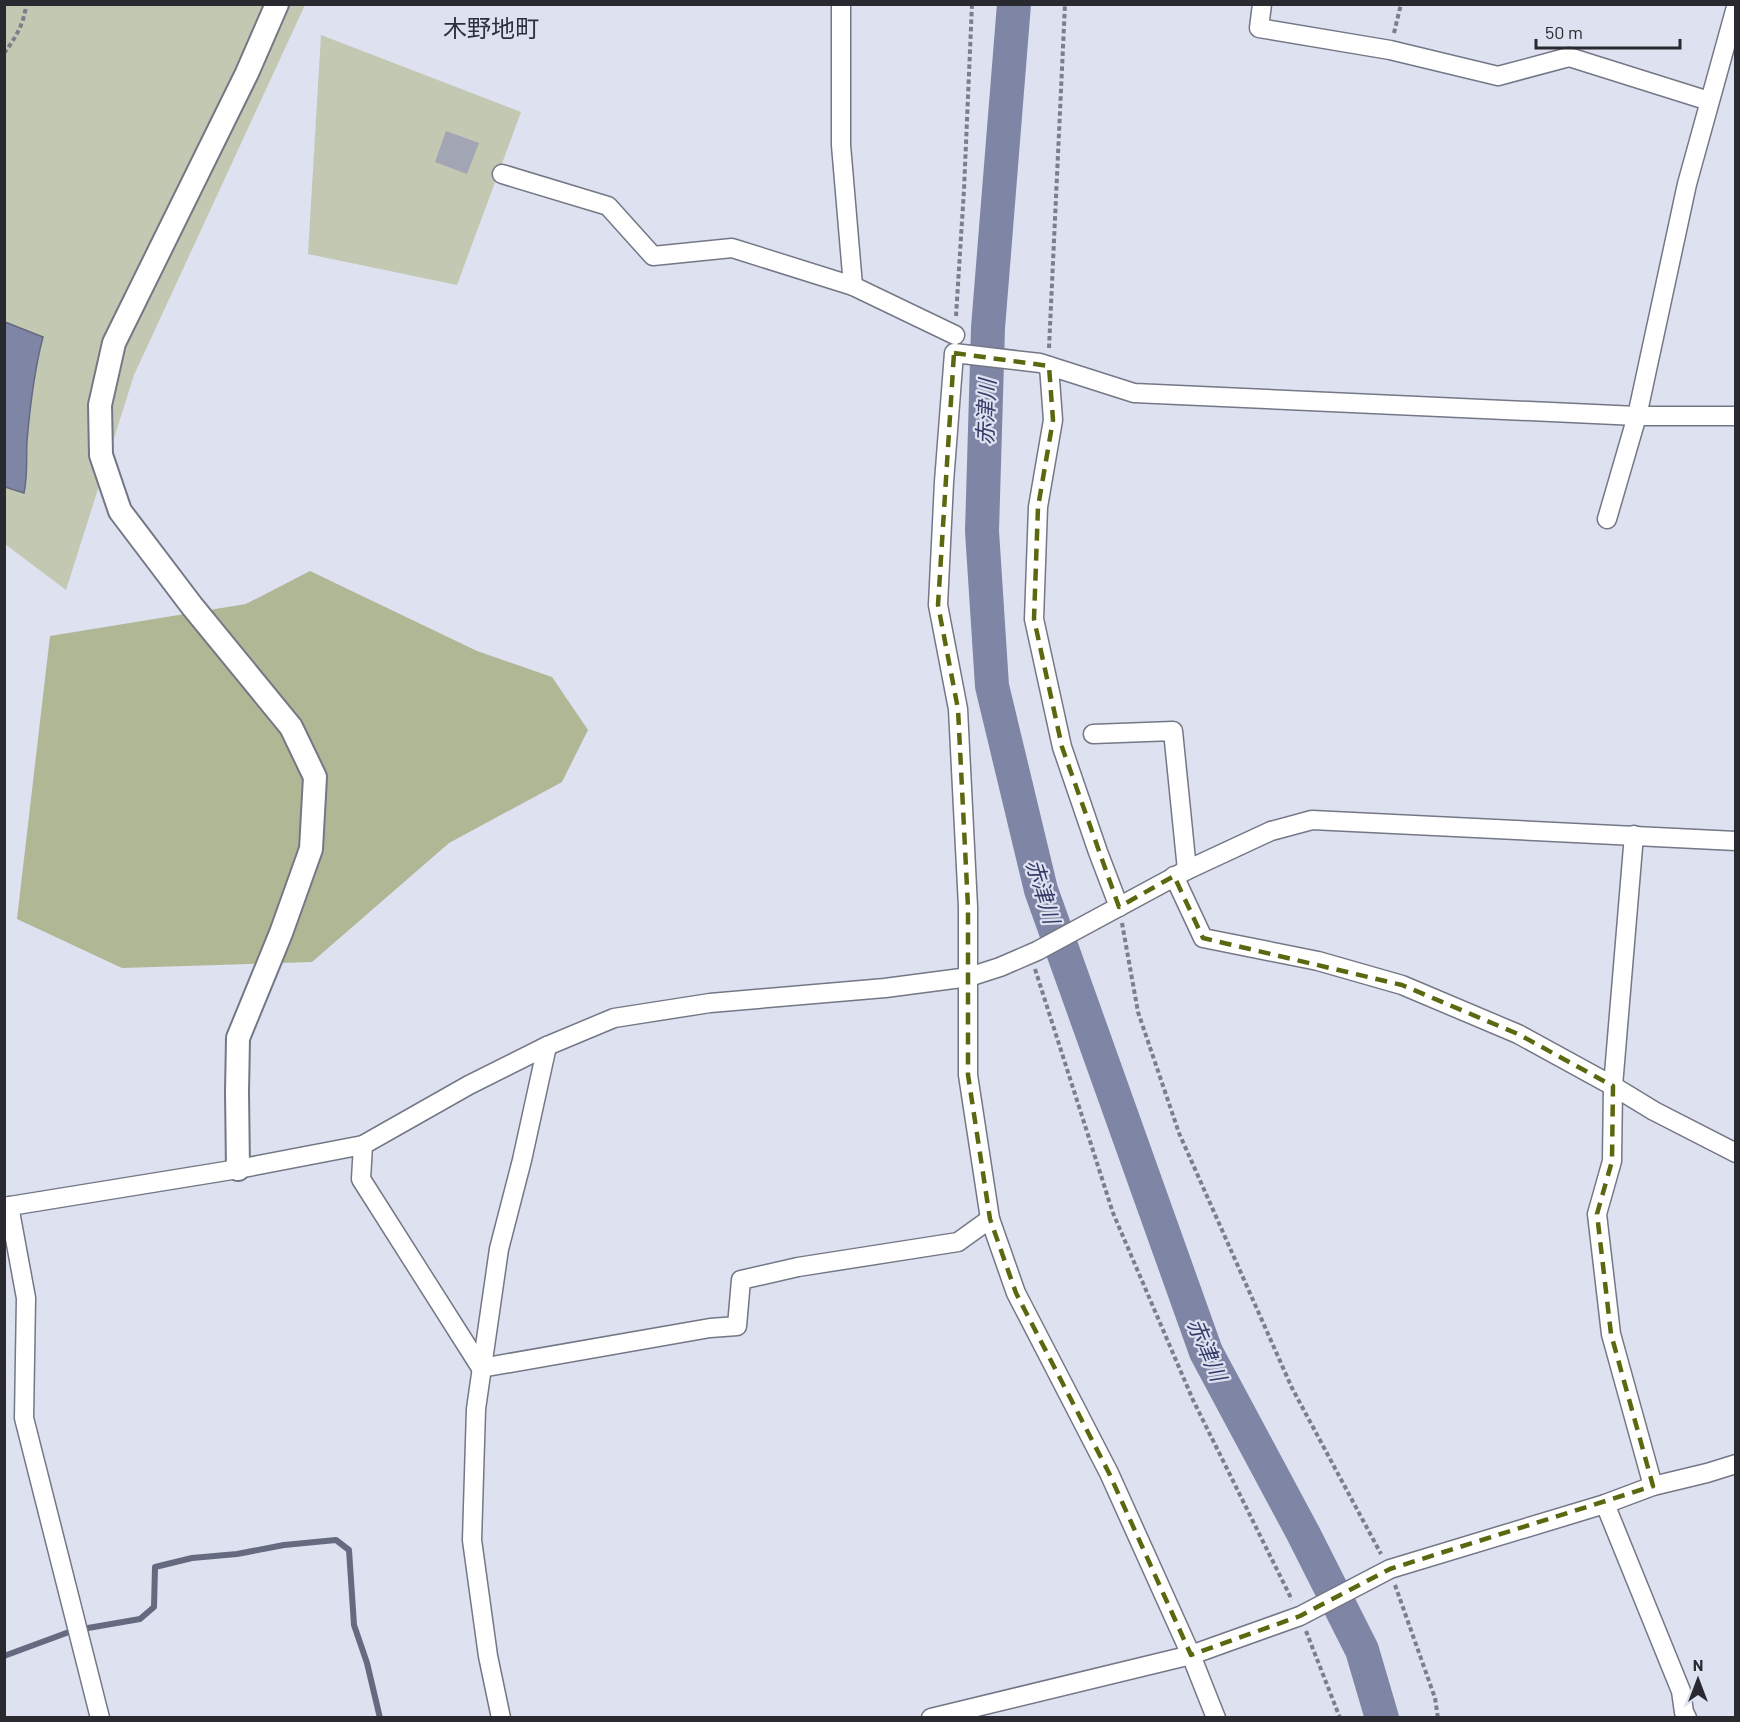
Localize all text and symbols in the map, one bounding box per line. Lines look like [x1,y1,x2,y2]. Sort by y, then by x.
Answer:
scale bar [1536,12,1680,50]
district label: 木野地町 [443,13,539,42]
text: 50 m [1545,21,1583,43]
water label: 赤津川 [971,377,999,445]
water label: 赤津川 [1022,856,1067,928]
water label: 赤津川 [1183,1314,1234,1386]
north arrow [1668,1650,1728,1710]
text: N [1693,1655,1703,1674]

